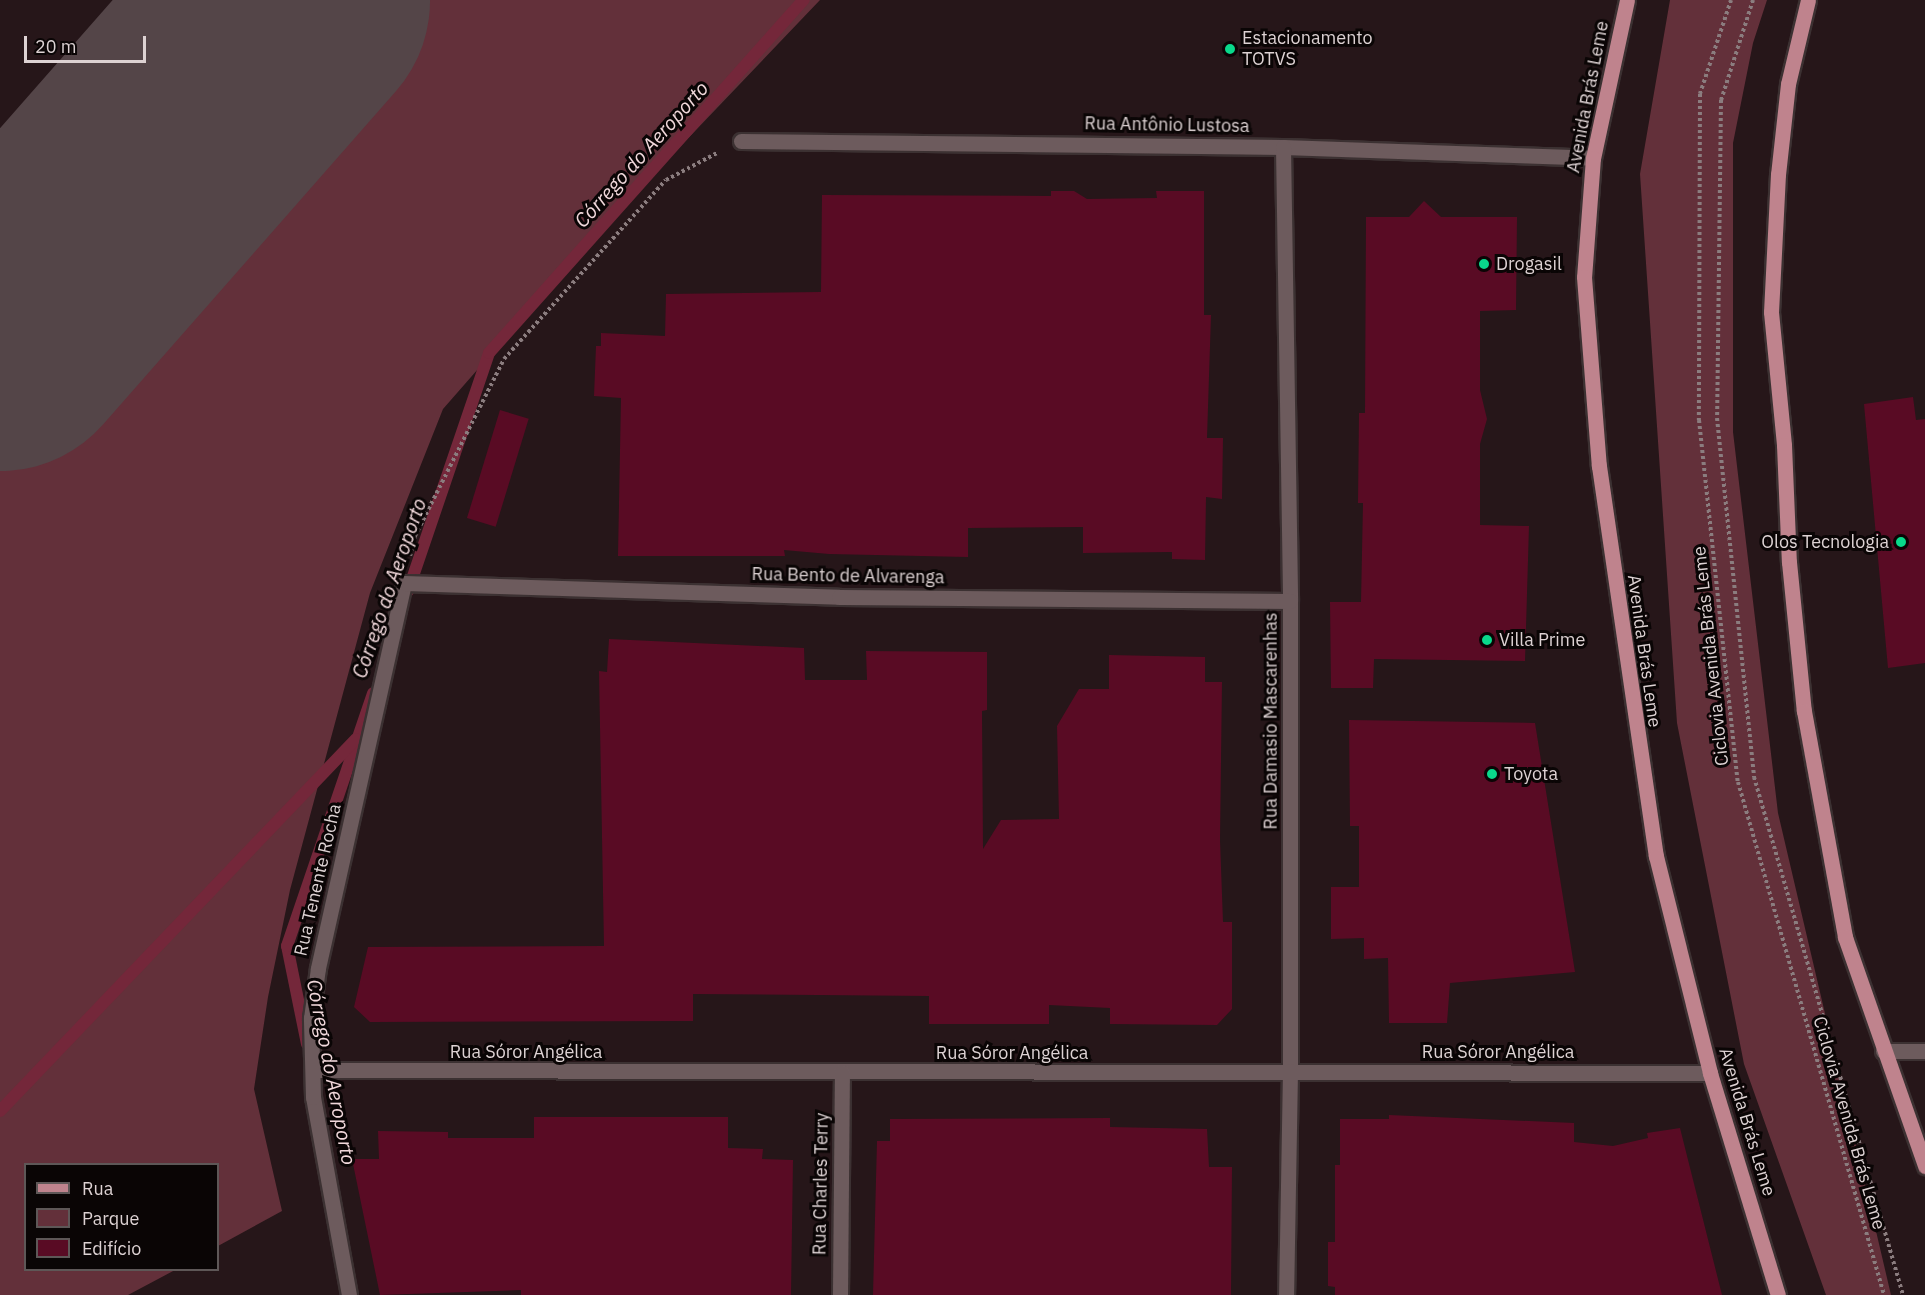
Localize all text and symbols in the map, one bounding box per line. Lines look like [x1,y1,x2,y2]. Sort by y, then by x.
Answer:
street label: Avenida Brás Leme [1563,19,1613,175]
scale bar [27,24,148,62]
place label: Estacionamento TOTVS [1242,28,1373,70]
text: 20 m [35,35,77,58]
marker: Estacionamento TOTVS [1223,42,1237,56]
water label: Córrego do Aeroporto [569,76,713,232]
street label: Rua Antônio Lustosa [1084,113,1250,137]
place label: Drogasil [1496,253,1562,275]
marker: Drogasil [1477,257,1491,271]
water label: Córrego do Aeroporto [347,495,431,681]
place label: Olos Tecnologia [1761,531,1889,553]
marker: Olos Tecnologia [1894,535,1908,549]
street label: Ciclovia Avenida Brás Leme [1689,545,1733,767]
street label: Rua Bento de Alvarenga [751,564,945,588]
street label: Avenida Brás Leme [1623,573,1665,729]
street label: Rua Damasio Mascarenhas [1260,612,1282,830]
place label: Villa Prime [1499,629,1585,651]
marker: Villa Prime [1480,633,1494,647]
place label: Toyota [1504,763,1558,785]
marker: Toyota [1485,767,1499,781]
street label: Rua Tenente Rocha [290,802,346,958]
water label: Córrego do Aeroporto [302,977,362,1167]
street label: Ciclovia Avenida Brás Leme [1808,1014,1890,1232]
street label: Rua Sóror Angélica [450,1041,602,1063]
street label: Rua Sóror Angélica [1422,1041,1574,1063]
street label: Rua Sóror Angélica [936,1042,1088,1064]
street label: Avenida Brás Leme [1714,1045,1780,1199]
street label: Rua Charles Terry [809,1113,833,1255]
legend [24,1163,219,1271]
text: Rua [82,1177,113,1200]
text: Parque [82,1207,139,1230]
text: Edifício [82,1237,141,1260]

